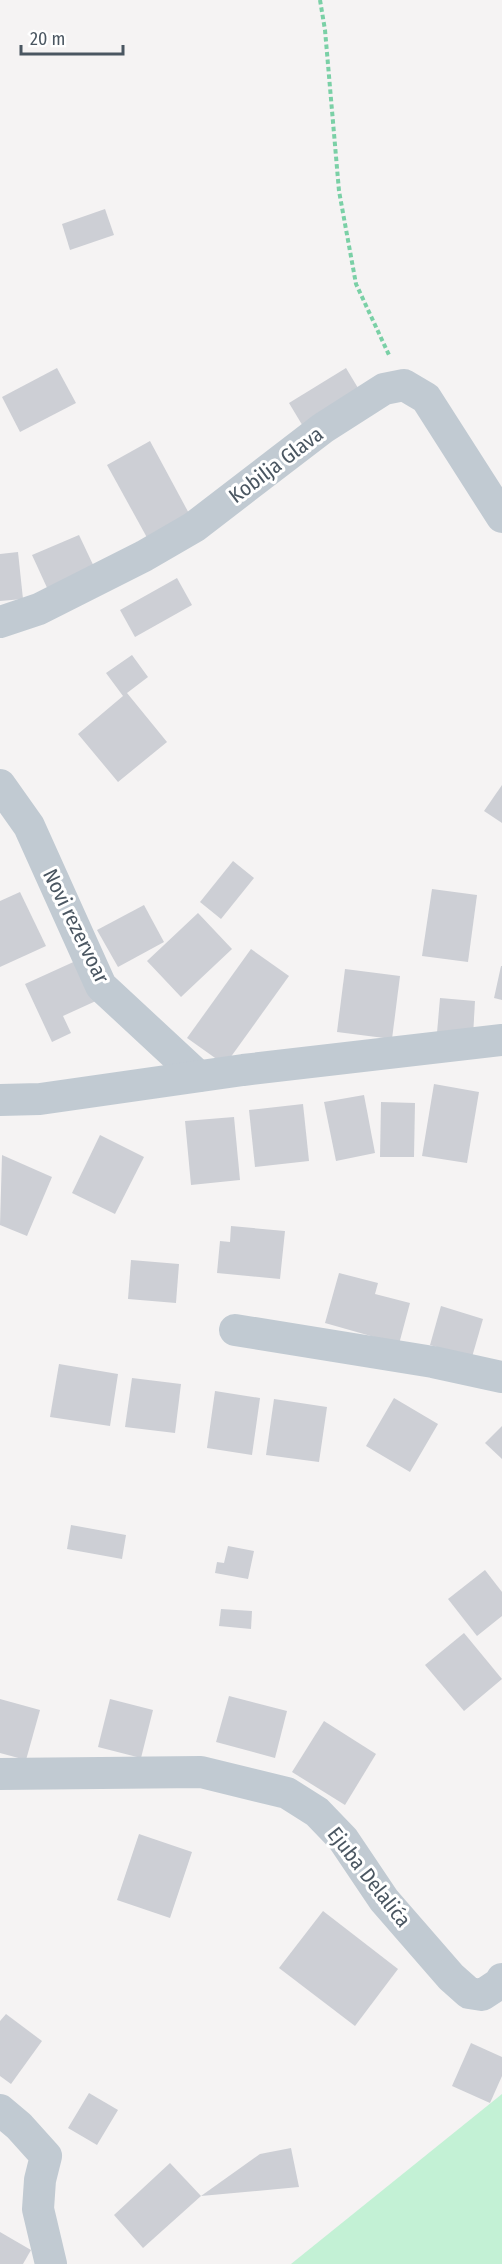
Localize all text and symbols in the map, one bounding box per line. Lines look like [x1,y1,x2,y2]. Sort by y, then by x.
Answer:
scale bar [21,18,123,56]
text: 20 m [30,28,65,50]
street label: Kobilja Glava [224,421,328,509]
street label: Novi rezervoar [37,865,115,988]
street label: Ejuba Delalića [322,1822,416,1932]

